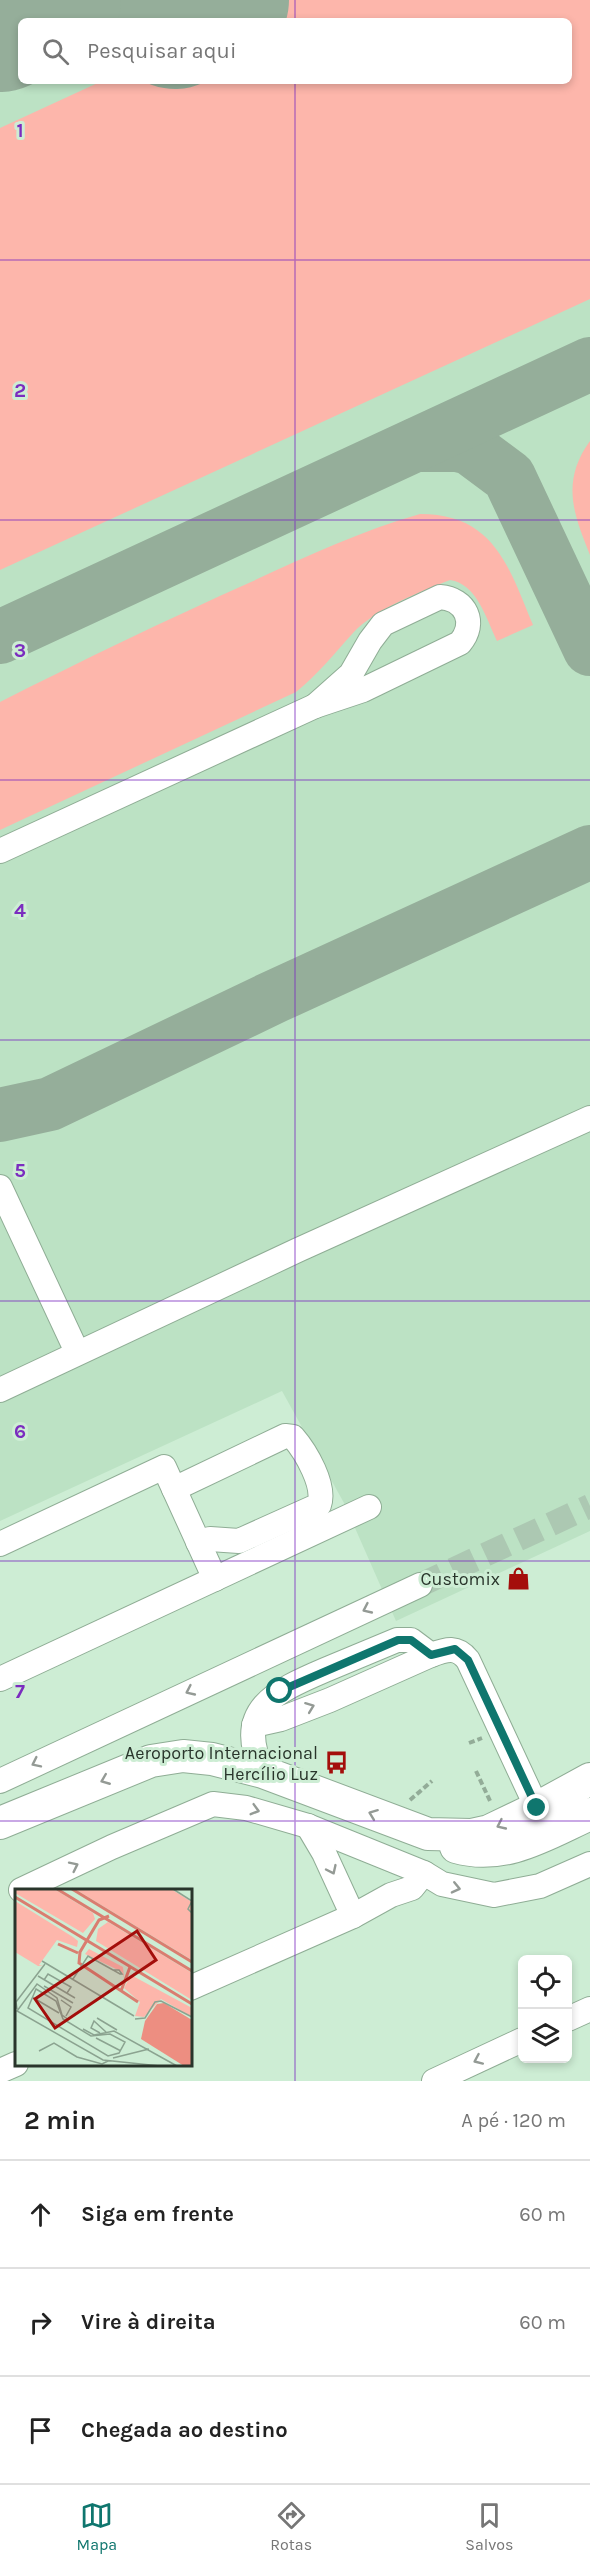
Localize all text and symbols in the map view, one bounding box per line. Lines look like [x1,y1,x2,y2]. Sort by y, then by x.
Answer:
search box [18,18,572,84]
icon: search [39,35,72,68]
text: Pesquisar aqui [87,38,236,64]
text: 1 [16,119,24,142]
text: 2 [14,379,26,402]
text: 3 [14,639,26,662]
text: 4 [14,899,26,922]
text: 5 [14,1159,26,1182]
text: 6 [14,1420,26,1443]
shop icon: Customix [505,1566,531,1592]
place label: Customix [421,1568,500,1590]
one-way arrow [362,1602,373,1614]
route start [266,1677,292,1703]
text: 7 [15,1680,25,1703]
one-way arrow [185,1684,196,1696]
one-way arrow [304,1702,314,1715]
place label: Aeroporto Internacional Hercílio Luz [125,1742,318,1785]
bus stop icon: Aeroporto Internacional Hercílio Luz [323,1750,349,1776]
one-way arrow [31,1756,42,1768]
one-way arrow [100,1773,111,1785]
route end [523,1794,549,1820]
one-way arrow [249,1803,260,1815]
one-way arrow [368,1809,379,1821]
one-way arrow [496,1817,507,1829]
one-way arrow [67,1861,78,1873]
one-way arrow [324,1864,336,1875]
one-way arrow [450,1880,460,1893]
inset map [15,1889,192,2066]
map controls [518,1955,572,2063]
button: locate [518,1955,572,2009]
button: layers [518,2009,572,2063]
one-way arrow [474,2053,485,2065]
text: 2 min [24,2105,96,2136]
text: A pé · 120 m [461,2109,566,2132]
icon: ahead [24,2198,57,2231]
text: Siga em frente [81,2201,234,2227]
text: 60 m [519,2203,566,2226]
icon: right [24,2306,57,2339]
text: Vire à direita [81,2309,216,2335]
text: 60 m [519,2311,566,2334]
icon: arrive [24,2414,57,2447]
text: Chegada ao destino [81,2417,288,2443]
tab: Mapa [77,2499,117,2554]
tab: Rotas [270,2499,312,2554]
tab: Salvos [465,2499,513,2554]

